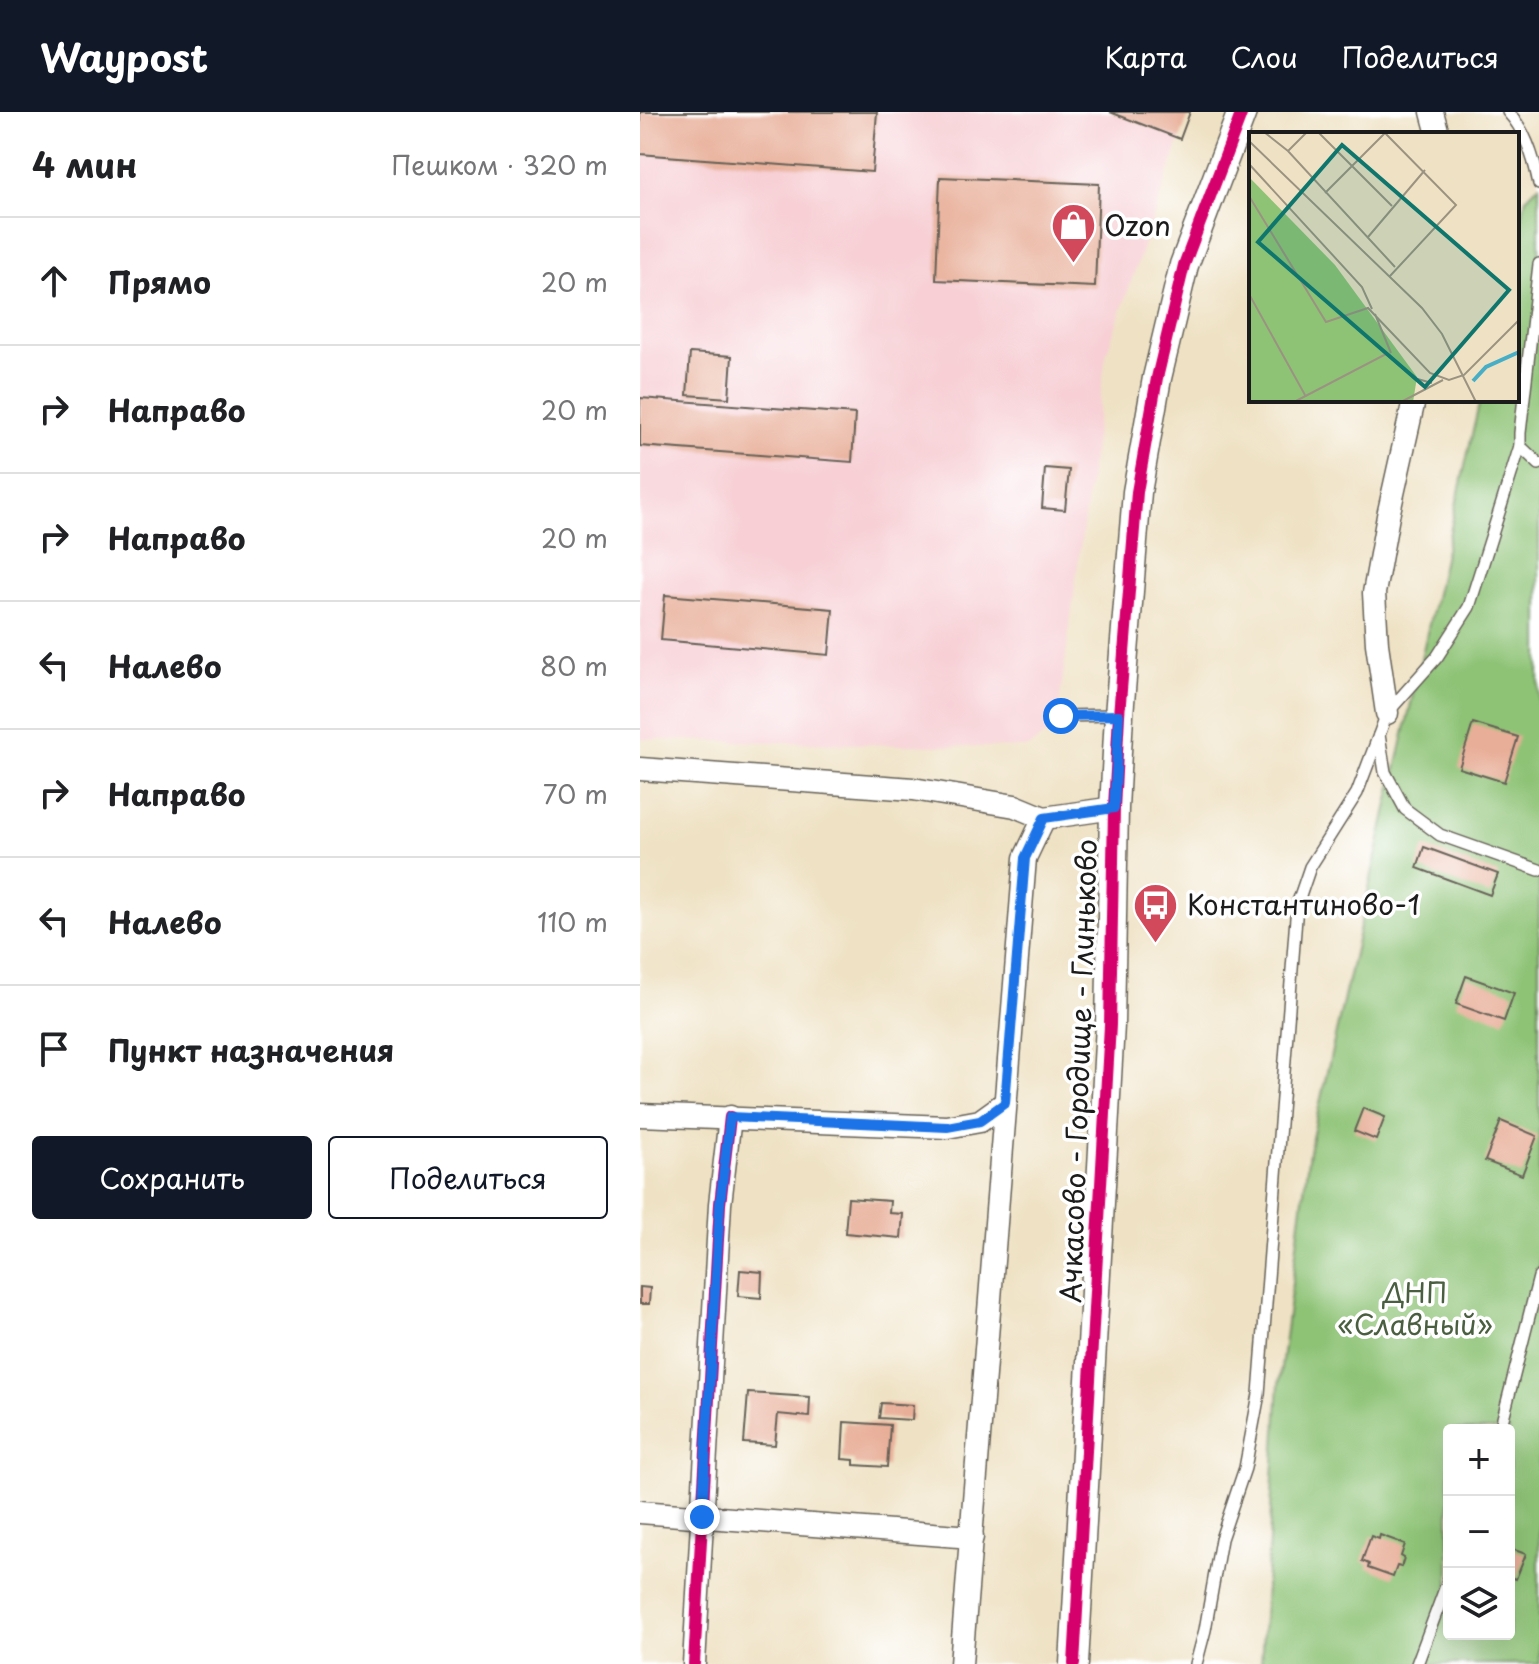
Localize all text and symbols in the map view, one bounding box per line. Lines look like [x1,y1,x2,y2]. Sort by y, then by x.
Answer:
text: Waypost [40,28,208,85]
text: Карта [1104,35,1187,78]
text: Слои [1231,35,1298,78]
text: Поделиться [1342,35,1499,78]
inset map [1249,132,1519,402]
text: 4 мин [32,138,137,190]
text: Пешком · 320 m [391,145,608,184]
shop icon: Ozon [1049,202,1097,265]
place label: Ozon [1104,203,1171,246]
icon: ahead [32,259,76,303]
text: Прямо [108,259,211,304]
text: 20 m [541,262,608,301]
icon: right [32,387,76,431]
text: Направо [108,387,246,432]
text: 20 m [541,390,608,429]
icon: right [32,515,76,559]
text: Направо [108,515,246,560]
text: 20 m [541,518,608,557]
icon: left [32,643,76,687]
text: Налево [108,643,222,688]
text: 80 m [540,646,608,685]
route start [1043,698,1079,734]
icon: right [32,771,76,815]
text: Направо [108,771,246,816]
text: 70 m [543,774,608,813]
street label: Ачкасово - Городище - Глиньково [1048,838,1107,1304]
bus stop icon: Константиново-1 [1132,881,1180,944]
place label: Константиново-1 [1187,882,1420,925]
icon: left [32,899,76,943]
text: Налево [108,899,222,944]
text: 110 m [537,902,608,941]
icon: arrive [32,1027,76,1071]
text: Пункт назначения [108,1027,394,1072]
button: Сохранить [32,1136,312,1219]
button: Поделиться [328,1136,608,1219]
park label: ДНП «Славный» [1337,1270,1493,1345]
map controls [1443,1424,1515,1640]
button: + [1443,1424,1515,1496]
button: − [1443,1496,1515,1568]
route end [684,1499,720,1535]
button: layers [1443,1568,1515,1640]

